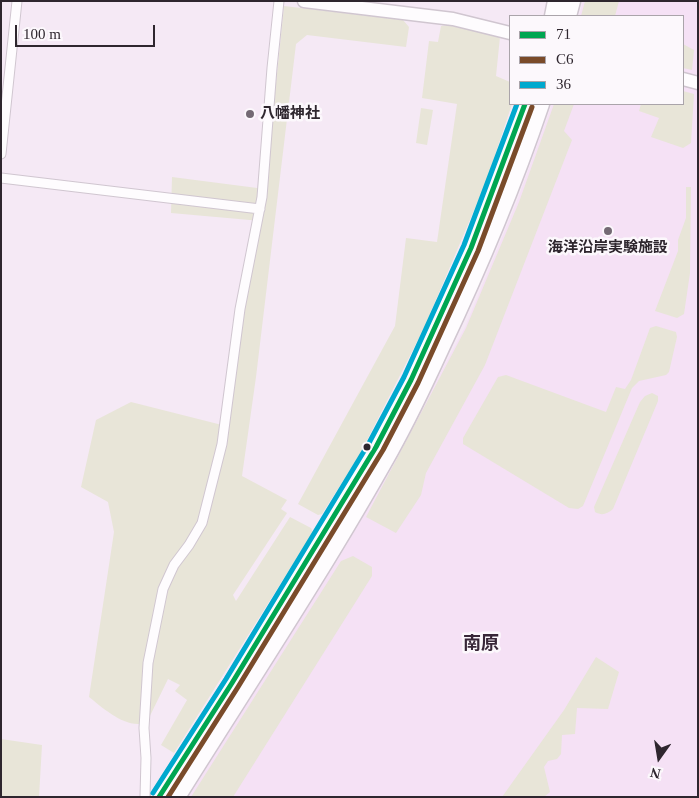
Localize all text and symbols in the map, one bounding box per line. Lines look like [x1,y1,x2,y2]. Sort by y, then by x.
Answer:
scale bar [18,15,158,47]
legend [509,15,684,105]
text: 100 m [23,26,61,42]
text: 71 [556,26,571,42]
text: C6 [556,51,574,67]
text: 36 [556,76,571,92]
place label: 八幡神社 [260,105,320,123]
marker: 八幡神社 [244,108,256,120]
marker: 海洋沿岸実験施設 [602,225,614,237]
place label: 海洋沿岸実験施設 [548,239,668,257]
unlabelled marker [362,442,372,452]
district label: 南原 [463,633,499,655]
north arrow [634,733,684,783]
text: N [649,765,662,782]

